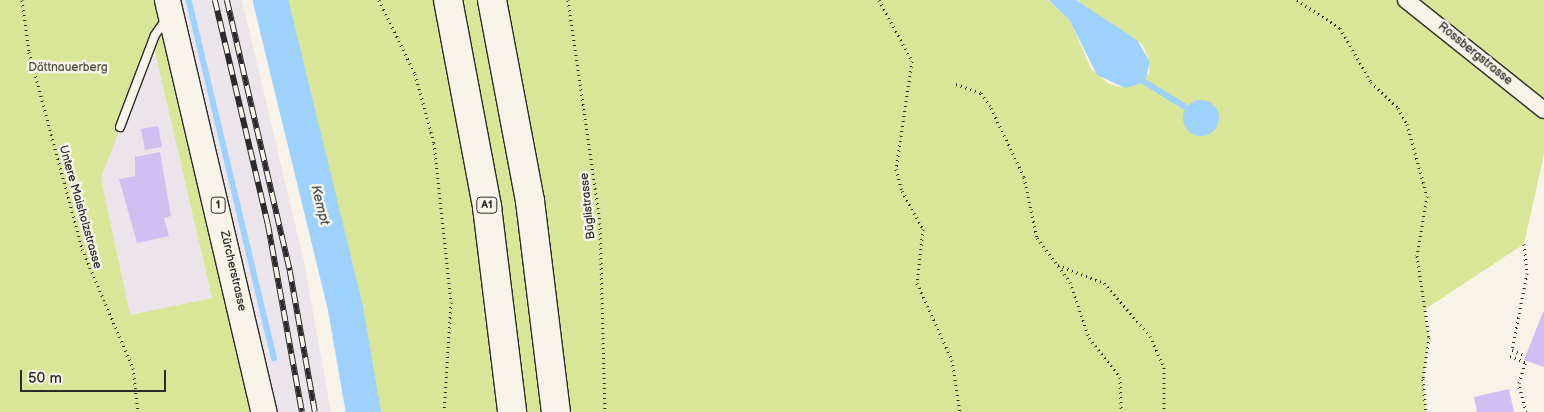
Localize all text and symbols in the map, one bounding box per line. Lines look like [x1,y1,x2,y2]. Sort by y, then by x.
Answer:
street label: Rossbergstrasse [1435,20,1515,88]
park label: Dättnauerberg [28,61,108,75]
street label: Untere Maisholzstrasse [55,144,105,270]
street label: Büglistrasse [577,172,599,240]
water label: Kempt [307,183,333,227]
road number: 1 [210,196,226,214]
road number: A1 [476,196,498,214]
street label: Zürcherstrasse [217,229,249,313]
scale bar [22,360,169,392]
text: 50 m [28,369,62,388]

